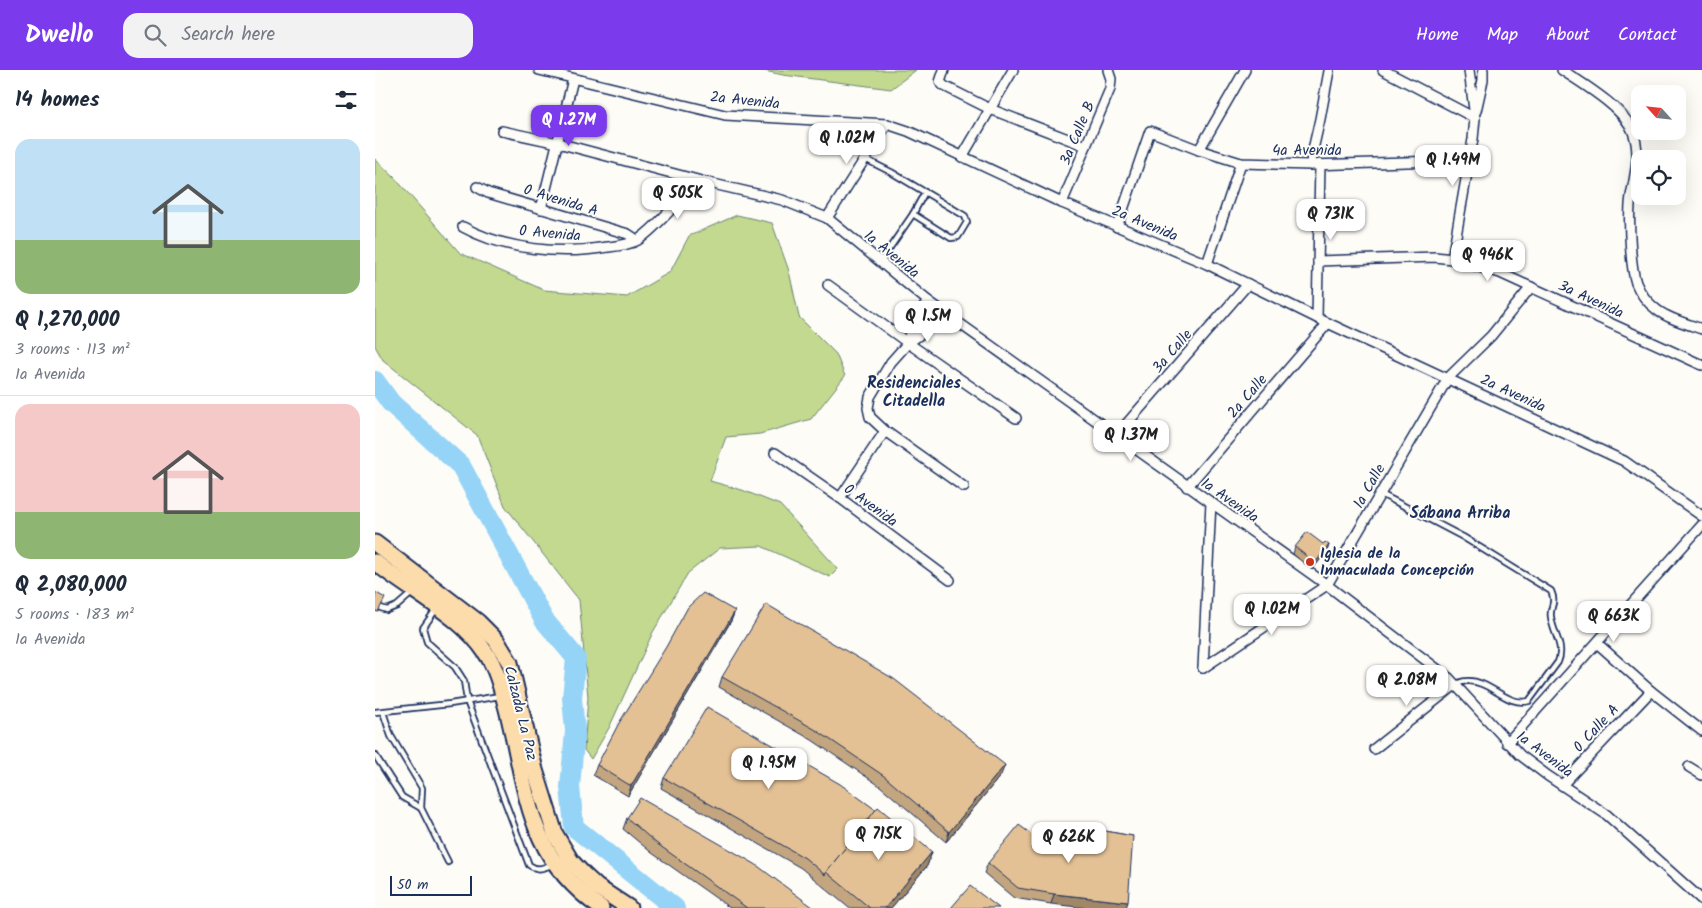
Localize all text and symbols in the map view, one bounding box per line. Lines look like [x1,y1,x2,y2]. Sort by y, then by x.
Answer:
search box [123,13,473,58]
text: Dwello [25,16,93,55]
text: Search here [181,20,275,50]
icon: search [141,21,169,49]
text: Home [1416,21,1459,50]
text: Map [1487,21,1518,50]
text: About [1546,21,1590,50]
text: Contact [1618,21,1677,50]
text: 14 homes [15,84,100,117]
street label: 2a Avenida [709,85,781,117]
north arrow [1631,85,1686,140]
map controls [1631,85,1686,205]
icon: filters [332,86,360,114]
street label: 3a Calle B [1054,98,1102,169]
pin: Q 1.27M [523,104,615,147]
text: Q 1.27M [542,108,596,133]
pin: Q 1.02M [801,122,893,165]
text: Q 1.02M [820,126,874,151]
street label: 4a Avenida [1272,139,1342,163]
pin: Q 1.49M [1407,144,1499,187]
text: Q 1.49M [1426,148,1480,173]
button: locate [1631,150,1686,205]
icon: home [143,171,233,261]
street label: 0 Avenida A [520,178,601,224]
pin: Q 505K [637,178,719,220]
text: Q 505K [653,181,703,206]
pin: Q 731K [1290,198,1372,241]
street label: 2a Avenida [1108,199,1182,249]
text: Q 731K [1307,202,1355,227]
street label: 0 Avenida [518,219,582,249]
street label: 1a Avenida [858,225,925,285]
pin: Q 946K [1447,240,1529,282]
text: Q 946K [1462,243,1514,268]
street label: 3a Avenida [1554,274,1627,326]
pin: Q 1.5M [887,300,969,343]
text: Q 1,270,000 [15,304,120,337]
text: Q 1.5M [905,304,951,329]
street label: 3a Calle [1147,324,1199,379]
text: 3 rooms · 113 m² [15,337,130,362]
text: 1a Avenida [15,362,85,387]
street label: 2a Avenida [1476,368,1549,420]
street label: 2a Calle [1222,369,1274,424]
district label: Residenciales Citadella [867,371,962,414]
pin: Q 1.37M [1085,420,1177,462]
text: Q 1.37M [1104,423,1158,448]
icon: home [143,437,233,527]
street label: 1a Calle [1348,460,1392,513]
street label: 1a Avenida [1195,472,1263,530]
street label: 0 Avenida [838,478,902,534]
district label: Sábana Arriba [1410,501,1510,526]
place label: Iglesia de la Inmaculada Concepción [1320,542,1474,583]
marker: Iglesia de la Inmaculada Concepción [1304,556,1316,568]
text: Q 2,080,000 [15,569,126,602]
pin: Q 1.02M [1226,594,1318,636]
text: Q 1.02M [1245,597,1299,622]
pin: Q 663K [1573,600,1655,643]
text: 5 rooms · 183 m² [15,602,134,627]
text: Q 663K [1588,604,1640,629]
text: 1a Avenida [15,627,85,652]
street label: Calzada La Paz [497,663,543,764]
pin: Q 2.08M [1361,664,1453,707]
text: Q 2.08M [1377,668,1437,693]
street label: 0 Calle A [1568,699,1626,758]
street label: 1a Avenida [1511,725,1578,784]
pin: Q 1.95M [723,748,815,790]
text: Q 1.95M [742,751,796,776]
pin: Q 715K [838,818,920,861]
text: Q 715K [856,822,902,847]
pin: Q 626K [1028,822,1110,864]
text: Q 626K [1042,825,1096,850]
scale bar [390,873,473,896]
text: 50 m [397,874,428,896]

